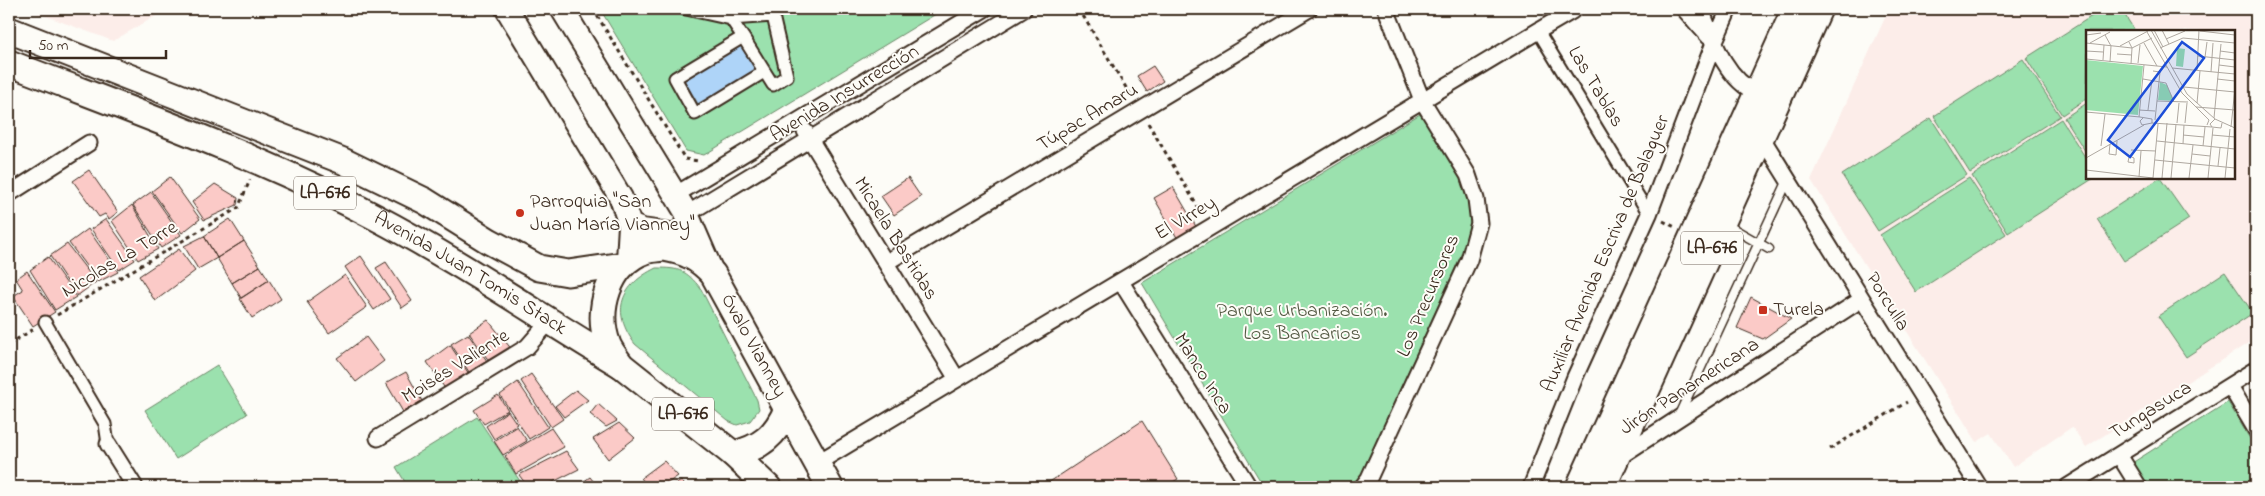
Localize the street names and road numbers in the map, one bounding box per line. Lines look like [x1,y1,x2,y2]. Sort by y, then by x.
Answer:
street label: Avenida Insurrección [765,38,925,150]
street label: Las Tablas [1559,41,1631,133]
street label: Túpac Amaru [1032,76,1144,160]
street label: Auxiliar Avenida Escriva de Balaguer [1534,110,1679,398]
street label: Micaela Bastidas [845,172,945,306]
road number: LA-676 [294,177,356,210]
street label: El Virrey [1150,189,1222,249]
street label: Avenida Juan Tomis Stack [369,204,572,343]
street label: Nicolas La Torre [56,214,184,306]
street label: Los Precursores [1390,230,1468,362]
road number: LA-676 [1681,232,1743,264]
street label: Porculla [1858,267,1916,337]
street label: Óvalo Vianney [712,289,794,403]
street label: Moisés Valiente [397,322,515,412]
street label: Manco Inca [1166,328,1238,420]
street label: Jirón Panamericana [1614,331,1766,443]
street label: Tungasuca [2104,374,2198,449]
road number: LA-676 [652,398,714,430]

